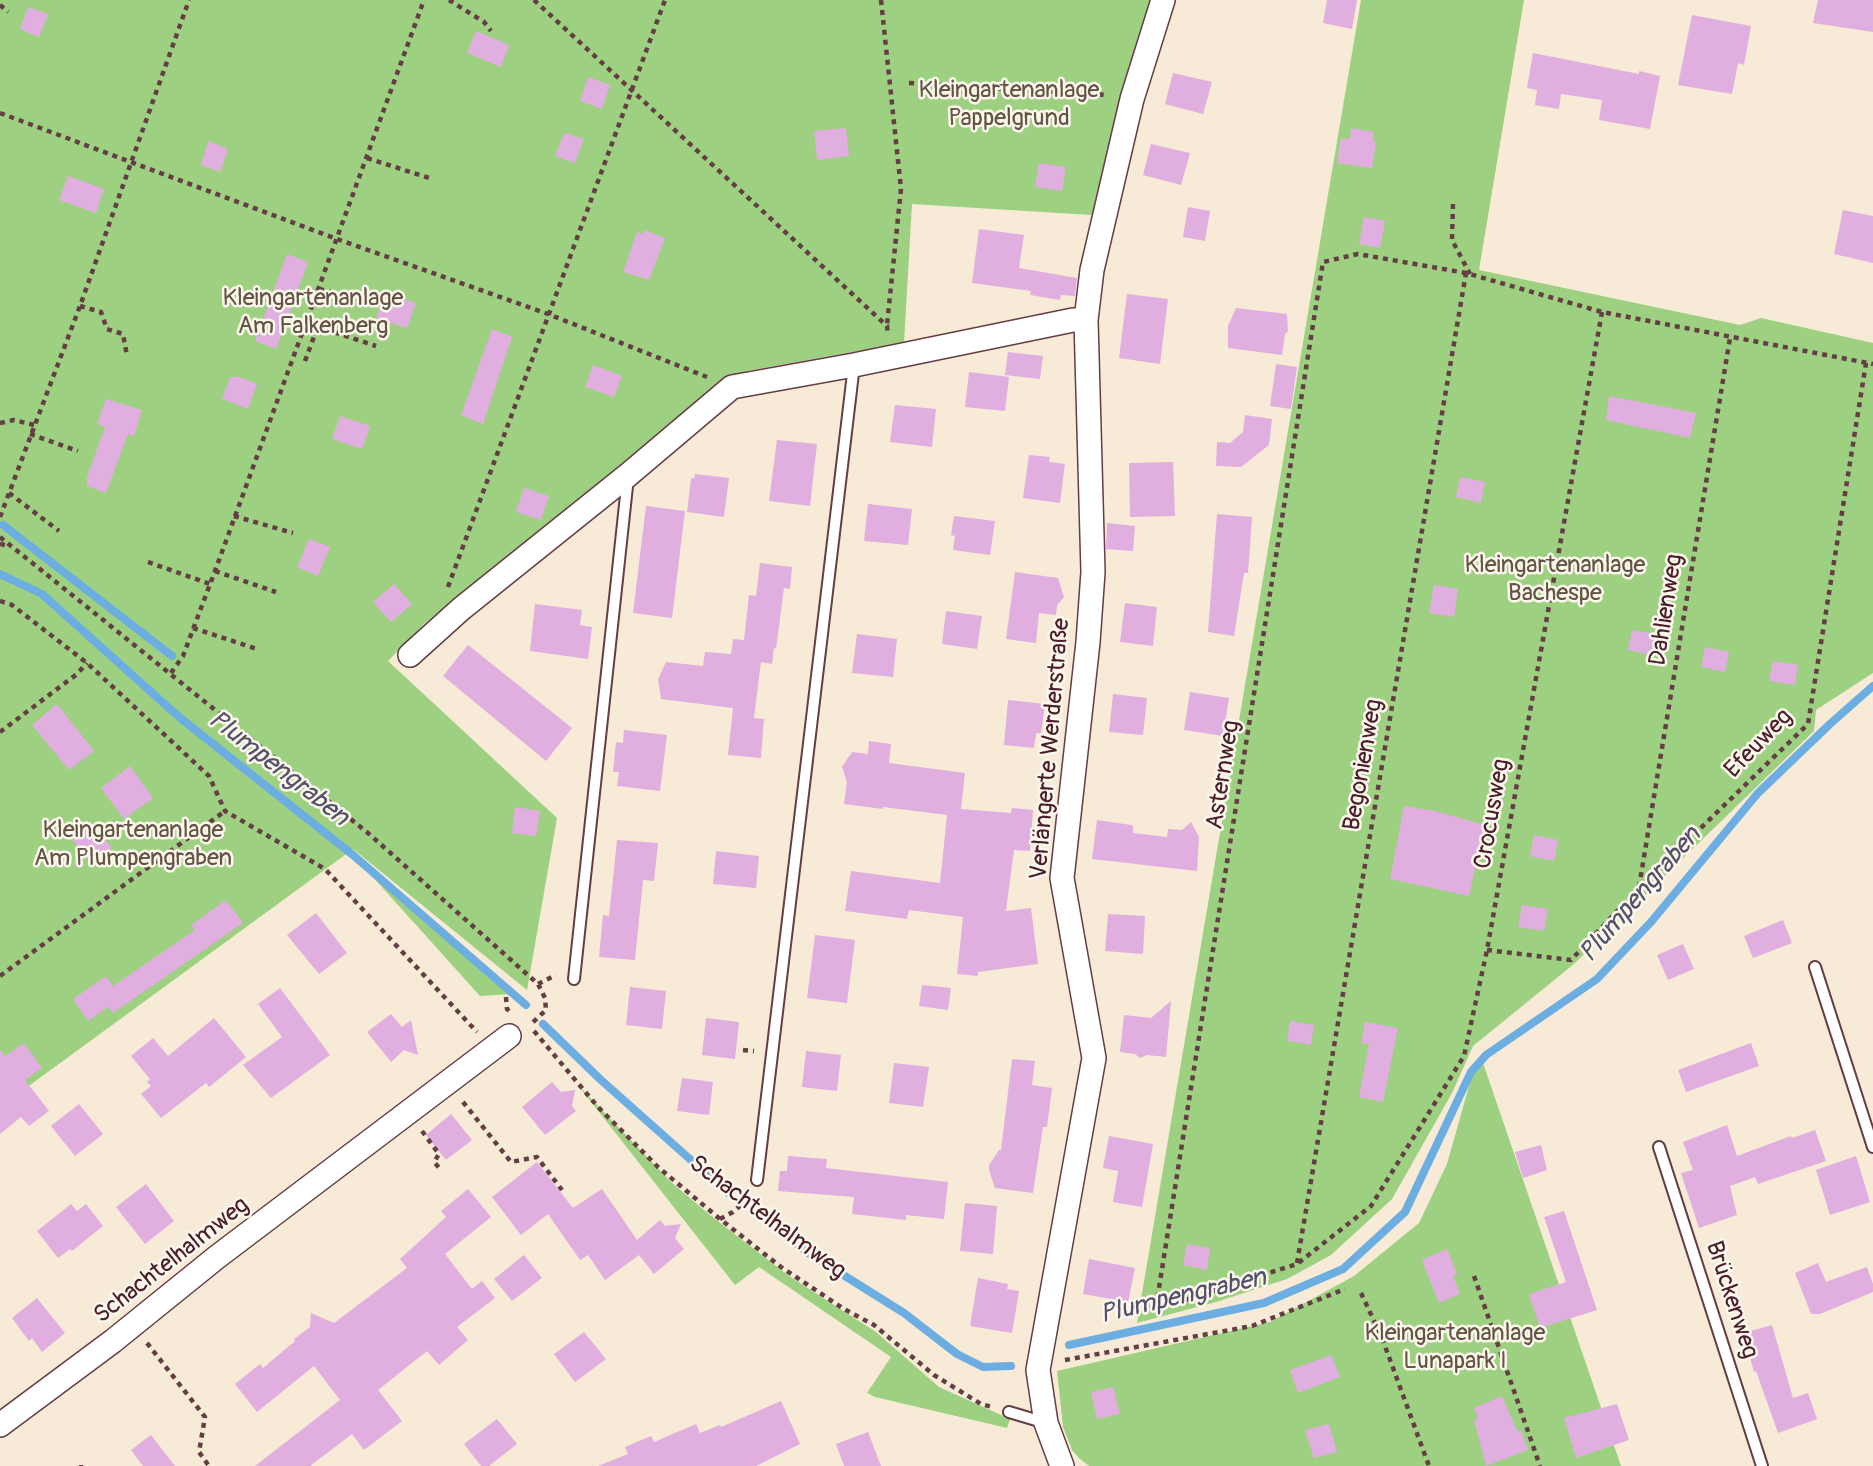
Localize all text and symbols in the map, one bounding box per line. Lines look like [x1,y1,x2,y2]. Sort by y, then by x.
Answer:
park label: Kleingartenanlage Pappelgrund [919,77,1099,133]
park label: Kleingartenanlage Am Falkenberg [223,285,403,341]
park label: Kleingartenanlage Bachespe [1465,552,1645,608]
street label: Dahlienweg [1644,552,1690,668]
street label: Verlängerte Werderstraße [1025,617,1077,881]
street label: Begonienweg [1338,697,1390,833]
street label: Efeuweg [1719,703,1799,785]
water label: Plumpengraben [202,705,354,833]
street label: Asternweg [1201,718,1247,832]
street label: Crocusweg [1469,757,1517,871]
park label: Kleingartenanlage Am Plumpengraben [34,817,232,873]
water label: Plumpengraben [1574,821,1708,969]
street label: Schachtelhalmweg [683,1150,851,1286]
street label: Schachtelhalmweg [89,1192,255,1330]
street label: Brückenweg [1698,1238,1764,1362]
water label: Plumpengraben [1097,1263,1269,1331]
park label: Kleingartenanlage Lunapark I [1365,1320,1545,1376]

